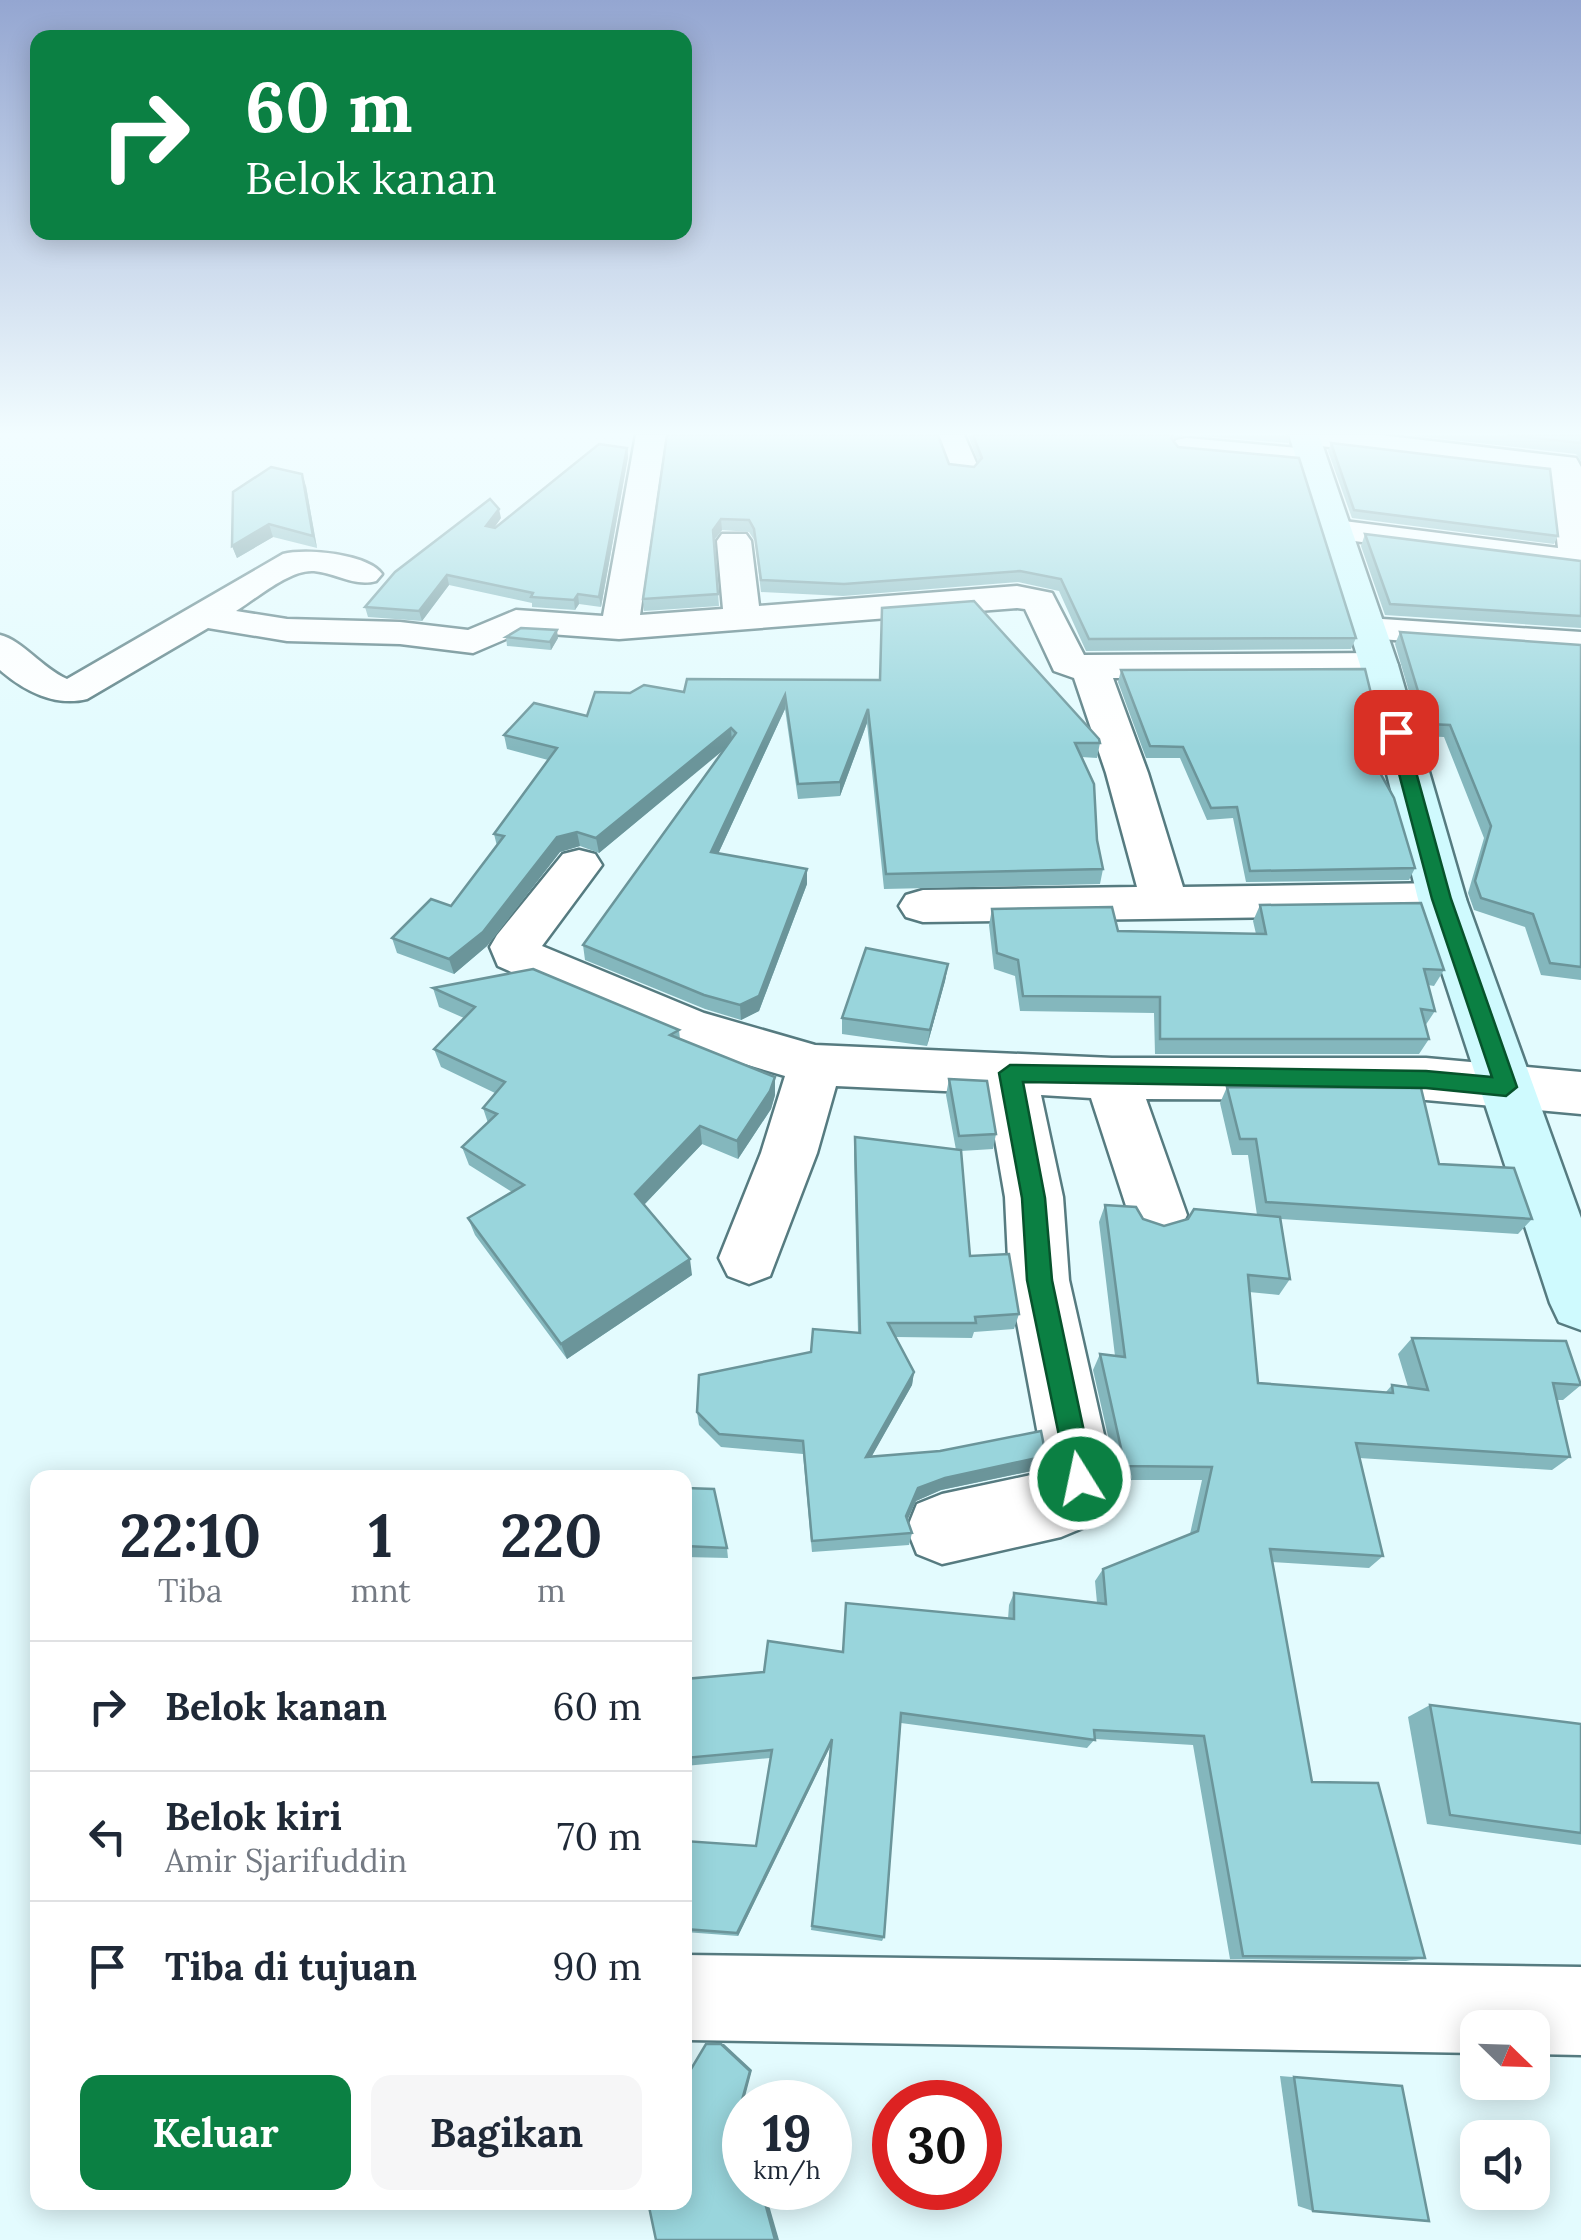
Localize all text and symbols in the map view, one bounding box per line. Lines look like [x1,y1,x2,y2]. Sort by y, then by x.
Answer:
text: 60 m [245,62,413,151]
icon: right [80,70,210,200]
text: Belok kanan [245,149,497,206]
pin [1354,690,1439,775]
icon: arrive [1369,705,1424,760]
position arrow [1028,1427,1132,1531]
text: 22:10 [120,1497,261,1573]
text: 1 [368,1497,393,1573]
text: 220 [500,1497,602,1573]
text: Tiba [158,1570,223,1611]
text: mnt [351,1570,411,1611]
text: m [537,1570,566,1611]
icon: right [80,1679,135,1734]
text: Belok kanan [165,1682,387,1730]
text: 60 m [552,1682,642,1730]
text: Belok kiri [165,1792,342,1840]
icon: left [80,1809,135,1864]
text: 70 m [557,1812,642,1860]
text: Amir Sjarifuddin [165,1840,407,1881]
icon: arrive [80,1939,135,1994]
text: Tiba di tujuan [165,1942,417,1990]
text: 90 m [552,1942,642,1990]
north arrow [1460,2010,1550,2100]
map controls [1460,2010,1550,2210]
button: Keluar [80,2075,351,2190]
button: Bagikan [371,2075,642,2190]
speed limit sign: 30 [872,2080,1002,2210]
text: 19 [762,2101,812,2165]
button: sound [1460,2120,1550,2210]
text: km/h [753,2154,821,2186]

